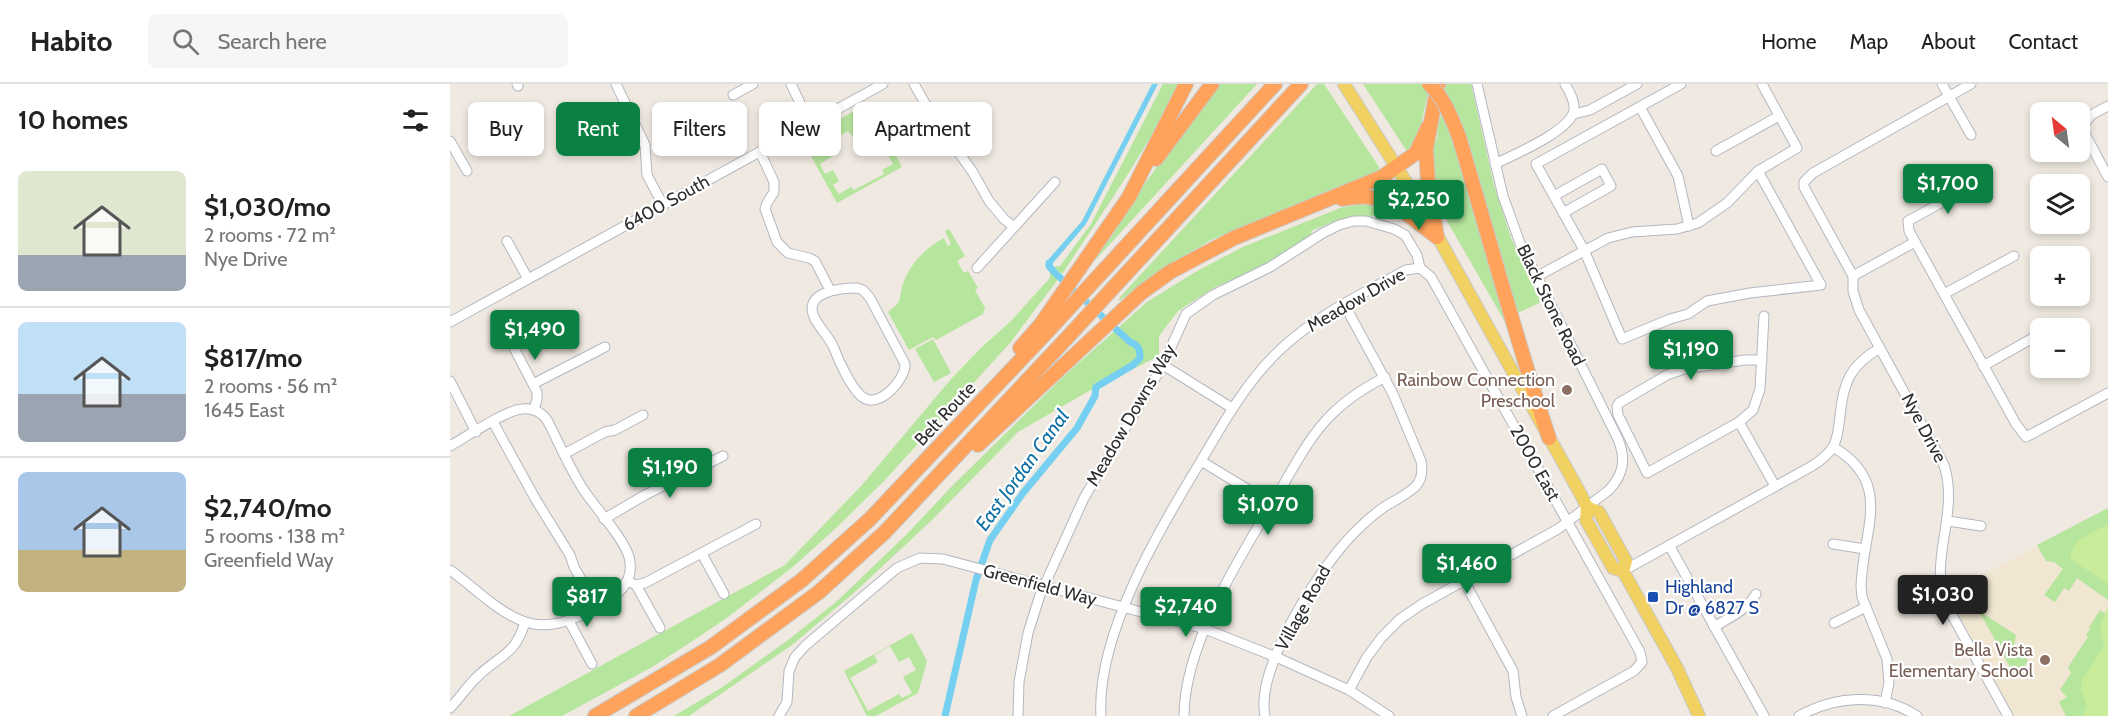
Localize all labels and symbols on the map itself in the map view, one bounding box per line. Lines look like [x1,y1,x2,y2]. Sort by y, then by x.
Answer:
north arrow [2030,102,2090,162]
pin: $1,700 [1899,164,1997,215]
street label: 6400 South [619,170,713,236]
pin: $2,250 [1370,180,1468,231]
street label: Black Stone Road [1512,241,1590,369]
street label: Meadow Drive [1303,263,1409,337]
pin: $1,490 [486,310,584,361]
pin: $1,190 [1642,330,1740,381]
street label: Meadow Downs Way [1081,340,1181,490]
place label: Rainbow Connection Preschool [1397,369,1556,412]
street label: Belt Route [910,378,980,450]
marker: Rainbow Connection Preschool [1560,383,1574,397]
street label: Nye Drive [1897,390,1951,466]
water label: East Jordan Canal [970,405,1074,535]
street label: 2000 East [1505,421,1565,505]
pin: $1,190 [621,448,719,499]
pin: $1,070 [1219,485,1317,536]
pin: $1,460 [1418,544,1516,595]
street label: Greenfield Way [981,559,1099,611]
street label: Village Road [1271,562,1335,654]
pin: $1,030 [1894,575,1992,626]
place label: Highland Dr @ 6827 S [1665,576,1759,619]
pin: $817 [551,577,623,628]
pin: $2,740 [1137,587,1235,638]
marker: Highland Dr @ 6827 S [1646,590,1660,604]
place label: Bella Vista Elementary School [1889,639,2034,682]
marker: Bella Vista Elementary School [2038,653,2052,667]

